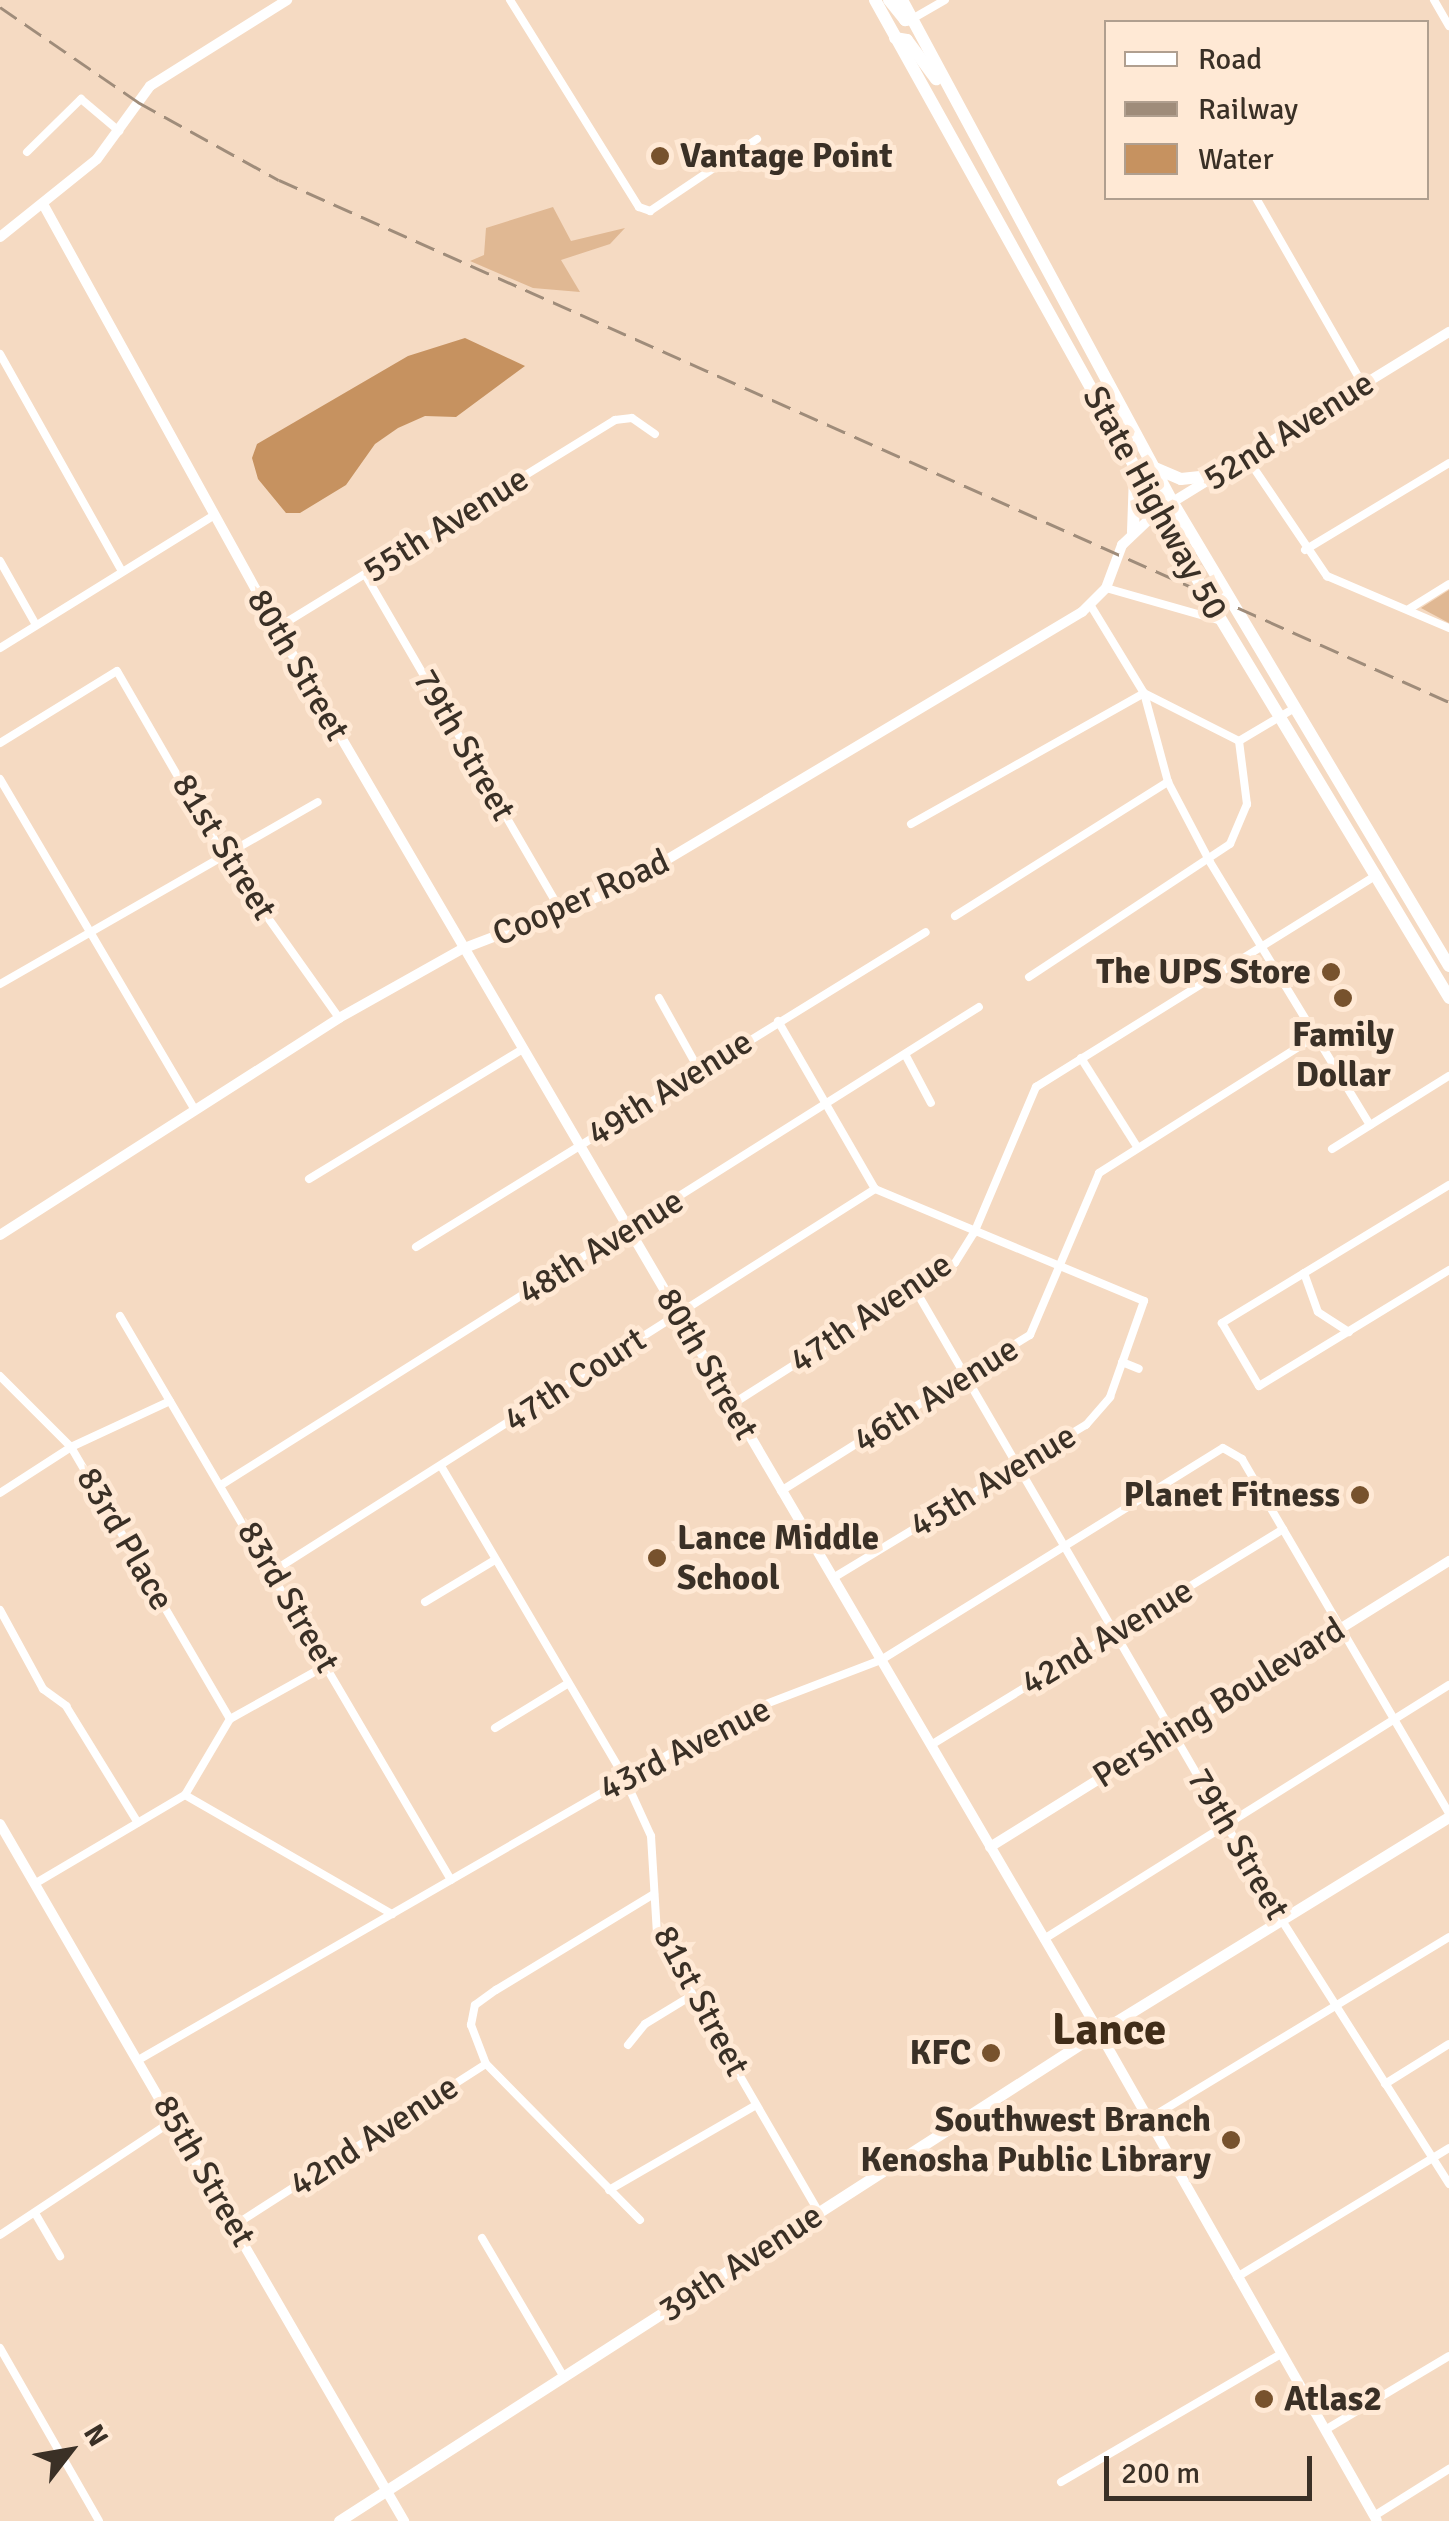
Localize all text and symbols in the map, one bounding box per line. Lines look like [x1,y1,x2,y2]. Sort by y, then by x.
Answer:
legend [1104,20,1429,200]
text: Road [1198,41,1262,78]
text: Railway [1198,91,1298,128]
place label: Vantage Point [680,135,893,177]
text: Water [1198,141,1274,178]
marker: Vantage Point [649,145,671,167]
street label: 52nd Avenue [1196,362,1382,500]
street label: State Highway 50 [1074,379,1236,627]
street label: 55th Avenue [356,458,536,592]
street label: 80th Street [238,582,358,748]
street label: 79th Street [404,662,524,828]
street label: 81st Street [163,766,285,928]
street label: Cooper Road [486,840,676,956]
place label: The UPS Store [1096,951,1311,993]
marker: The UPS Store [1320,961,1342,983]
marker: Family Dollar [1332,987,1354,1009]
place label: Family Dollar [1292,1014,1394,1096]
street label: 49th Avenue [580,1021,760,1155]
street label: 48th Avenue [511,1180,691,1314]
street label: 47th Avenue [782,1244,960,1382]
street label: 80th Street [647,1281,767,1447]
street label: 47th Court [496,1319,654,1441]
street label: 46th Avenue [846,1328,1026,1462]
street label: 45th Avenue [902,1415,1084,1547]
street label: 83rd Place [67,1460,183,1618]
place label: Planet Fitness [1123,1474,1340,1516]
marker: Planet Fitness [1349,1484,1371,1506]
street label: 83rd Street [228,1514,348,1680]
place label: Lance Middle School [677,1517,879,1599]
marker: Lance Middle School [646,1547,668,1569]
street label: 42nd Avenue [1014,1569,1200,1705]
street label: Pershing Boulevard [1085,1609,1353,1797]
street label: 43rd Avenue [593,1688,777,1810]
street label: 79th Street [1178,1761,1298,1927]
street label: 81st Street [644,1919,758,2083]
district label: Lance [1052,2003,1166,2057]
place label: KFC [910,2032,971,2074]
marker: KFC [980,2042,1002,2064]
street label: 42nd Avenue [282,2066,466,2206]
street label: 85th Street [144,2088,264,2254]
place label: Southwest Branch Kenosha Public Library [860,2099,1211,2181]
marker: Southwest Branch Kenosha Public Library [1220,2129,1242,2151]
street label: 39th Avenue [651,2195,831,2331]
place label: Atlas2 [1284,2378,1382,2420]
marker: Atlas2 [1253,2388,1275,2410]
north arrow [20,2401,120,2501]
text: N [76,2418,115,2453]
scale bar [1109,2436,1316,2498]
text: 200 m [1121,2455,1200,2492]

